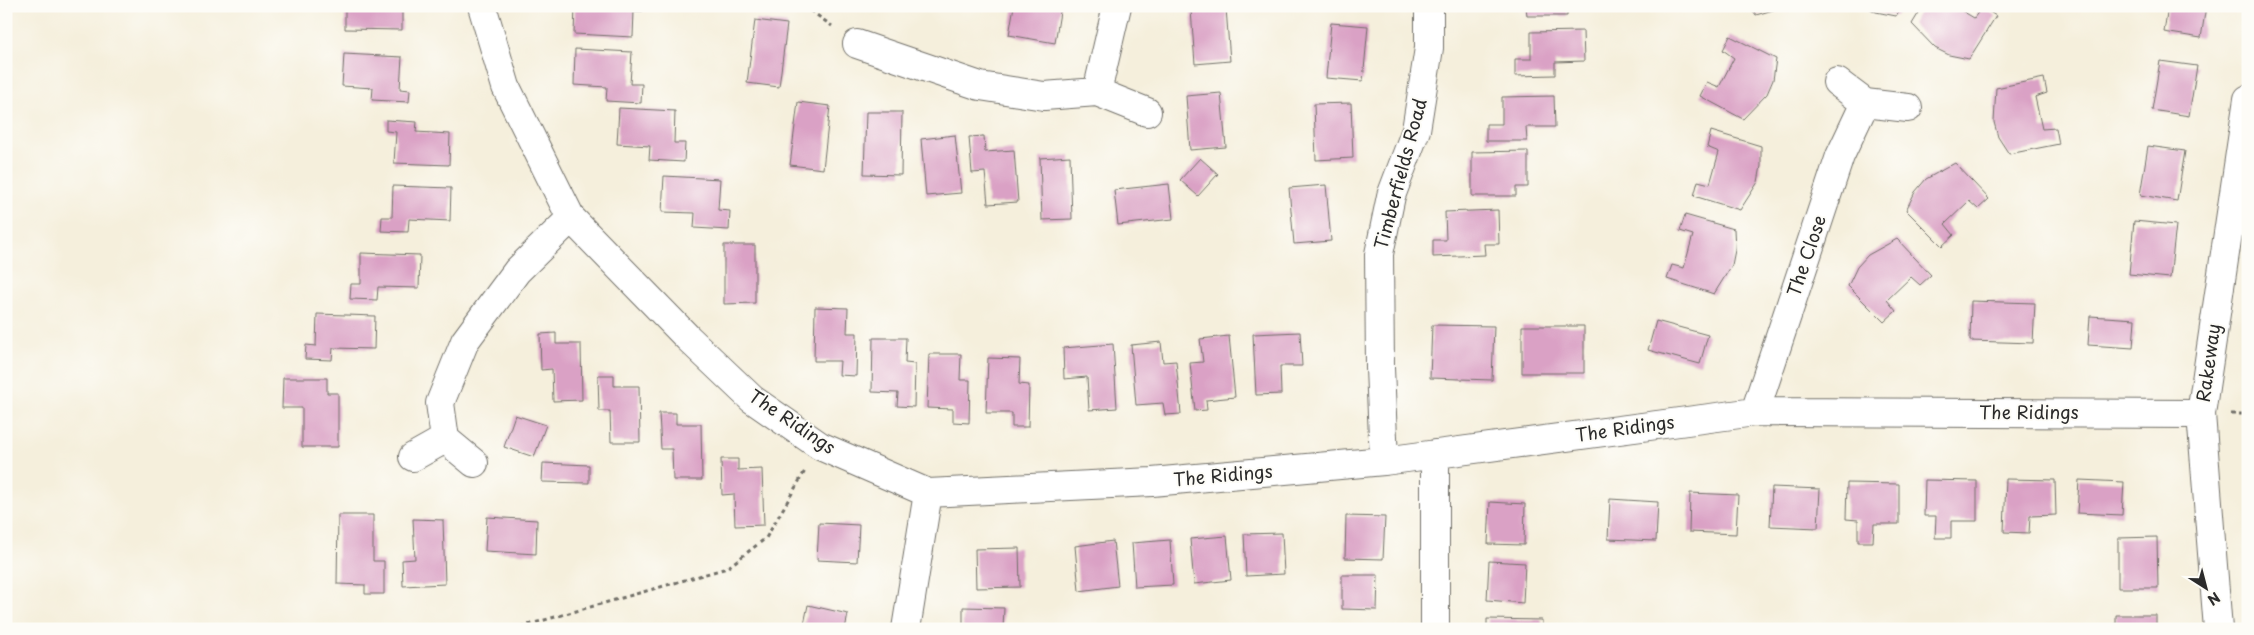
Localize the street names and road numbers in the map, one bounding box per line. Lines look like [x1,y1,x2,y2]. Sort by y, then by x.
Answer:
street label: Timberfields Road [1366,95,1433,252]
street label: The Close [1779,211,1832,300]
street label: Rakeway [2189,322,2226,404]
street label: The Ridings [744,382,842,460]
street label: The Ridings [1979,398,2079,425]
street label: The Ridings [1574,407,1676,448]
street label: The Ridings [1172,457,1274,492]

